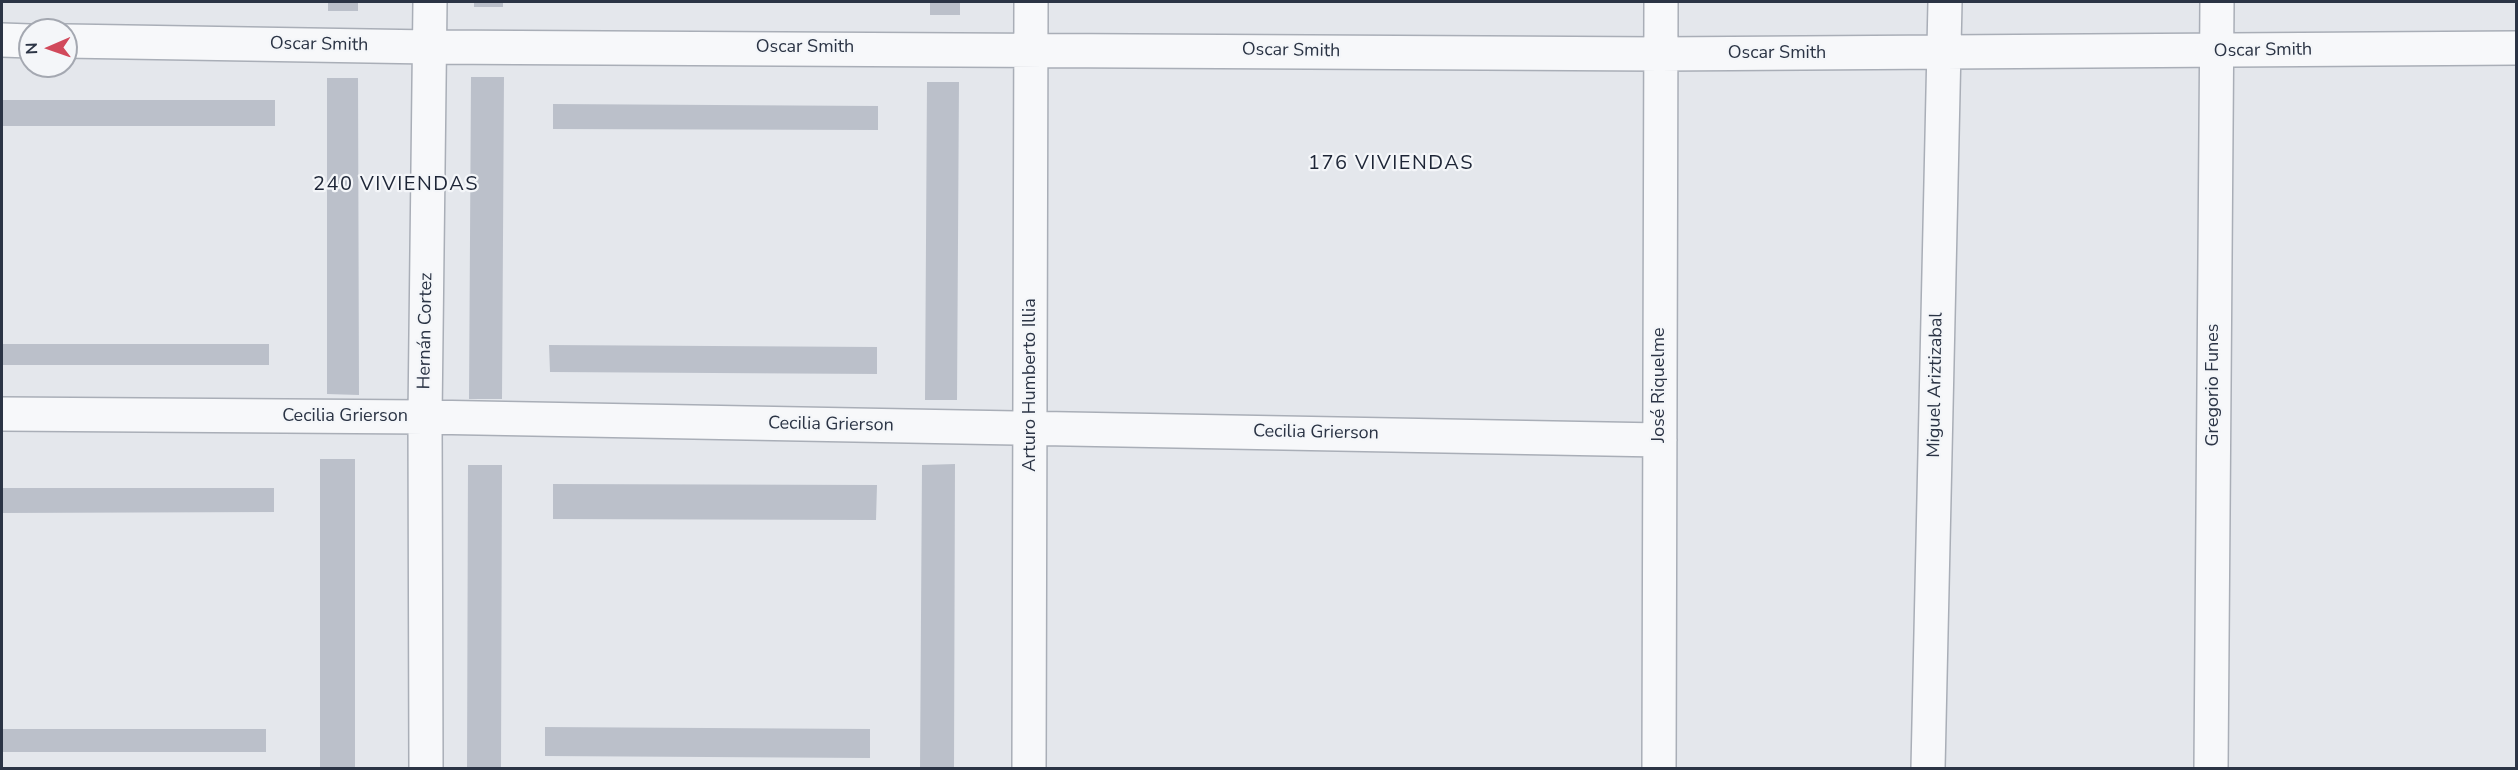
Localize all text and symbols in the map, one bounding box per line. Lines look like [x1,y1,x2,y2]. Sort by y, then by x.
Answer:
north arrow [18,18,78,78]
street label: Oscar Smith [270,33,368,57]
street label: Oscar Smith [756,37,854,59]
street label: Oscar Smith [1242,39,1340,63]
street label: Oscar Smith [2214,39,2312,63]
text: N [21,42,43,55]
street label: Oscar Smith [1728,43,1826,65]
district label: 176 VIVIENDAS [1308,152,1474,176]
district label: 240 VIVIENDAS [313,173,479,197]
street label: Hernán Cortez [414,272,438,390]
street label: Arturo Humberto Illia [1020,298,1042,472]
street label: Miguel Ariztizabal [1924,312,1948,458]
street label: Gregorio Funes [2203,324,2225,446]
street label: José Riquelme [1649,327,1671,443]
street label: Cecilia Grierson [282,406,408,428]
street label: Cecilia Grierson [768,413,894,437]
street label: Cecilia Grierson [1253,421,1379,445]

